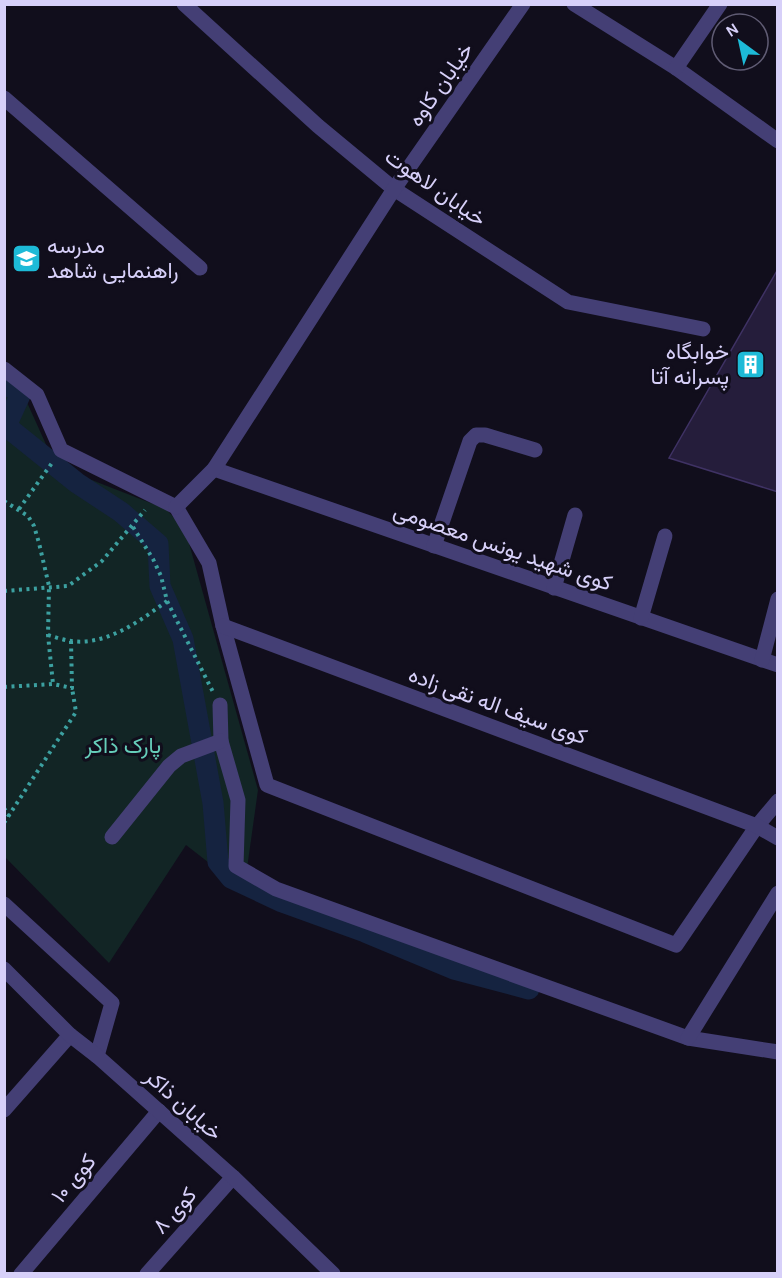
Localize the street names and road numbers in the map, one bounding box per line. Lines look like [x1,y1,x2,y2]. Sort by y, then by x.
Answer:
street label: خیابان کاوه [403,38,479,132]
street label: خیابان لاهوت [380,143,491,232]
street label: کوی شهید یونس معصومی [390,497,616,597]
street label: کوی سیف اله نقی زاده [405,662,591,750]
street label: خیابان ذاکر [139,1063,227,1146]
street label: کوی ۱۰ [46,1149,102,1208]
street label: کوی ۸ [147,1182,202,1239]

